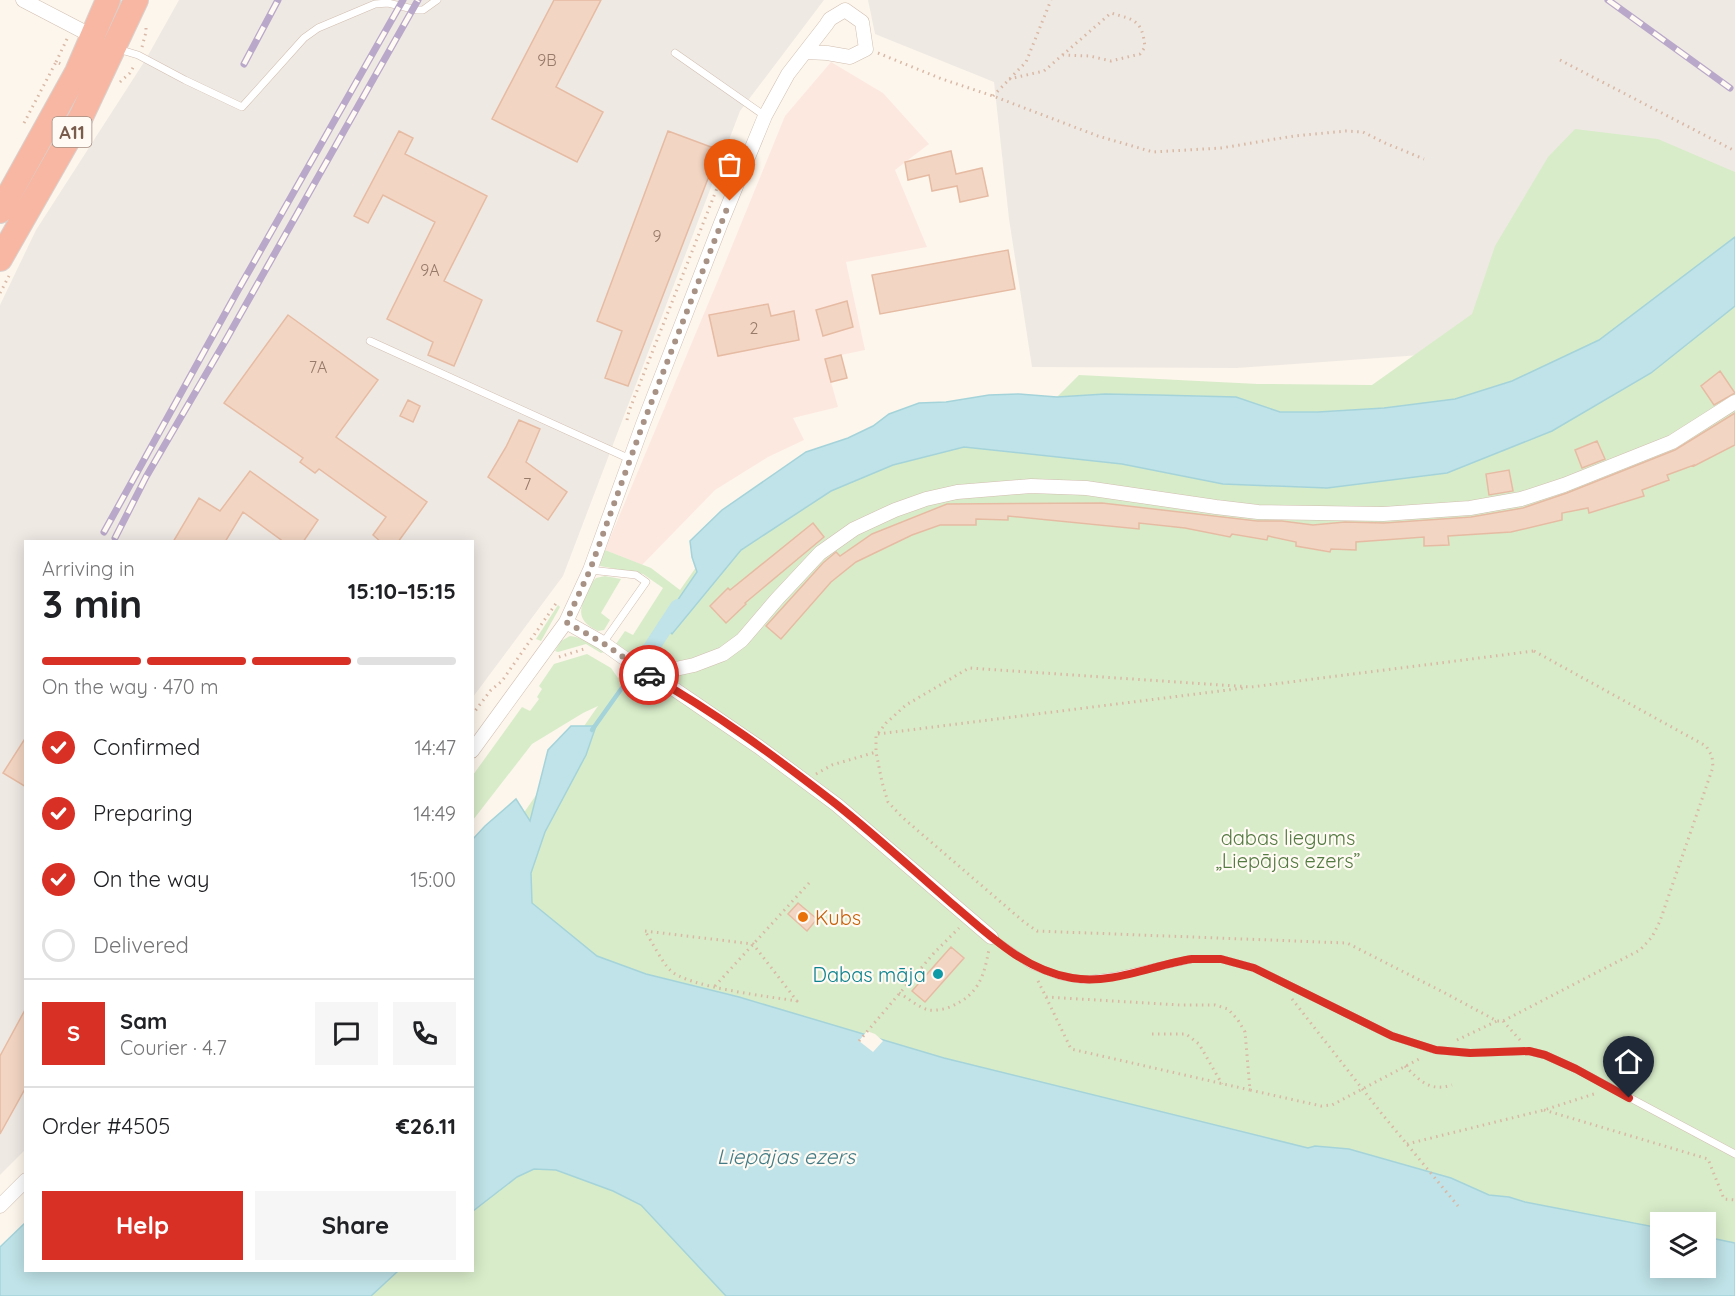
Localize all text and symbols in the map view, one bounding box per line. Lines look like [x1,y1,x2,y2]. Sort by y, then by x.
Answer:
house number: 9B [537,50,557,70]
road number: A11 [52,117,92,147]
pin [704,139,755,201]
icon: bag [713,148,746,181]
house number: 9 [653,226,662,246]
house number: 9A [420,260,440,280]
house number: 2 [750,318,759,338]
house number: 7A [309,357,327,377]
house number: 7 [523,474,531,494]
text: Arriving in [42,556,135,581]
text: 15:10–15:15 [348,577,456,605]
text: 3 min [42,579,142,628]
courier [619,645,679,705]
icon: car [633,659,666,692]
text: On the way · 470 m [42,674,218,699]
icon: check [42,731,75,764]
text: Confirmed [93,733,200,761]
text: 14:47 [414,735,456,760]
icon: check [42,797,75,830]
text: Preparing [93,799,193,827]
text: 14:49 [413,801,456,826]
park label: dabas liegums „Liepājas ezers” [1215,825,1361,873]
icon: check [42,863,75,896]
text: On the way [93,865,209,893]
text: 15:00 [410,867,456,892]
place label: Kubs [815,905,861,930]
marker: Kubs [796,910,810,924]
text: Delivered [93,931,189,959]
place label: Dabas māja [813,962,926,987]
marker: Dabas māja [931,967,945,981]
button: chat [315,1002,378,1065]
button: phone [393,1002,456,1065]
text: Sam [120,1007,167,1035]
text: S [67,1019,80,1047]
text: Courier · 4.7 [120,1035,227,1060]
pin [1603,1036,1654,1098]
icon: home [1612,1045,1645,1078]
text: Order #4505 [42,1112,170,1140]
text: €26.11 [396,1112,456,1140]
water label: Liepājas ezers [717,1143,856,1169]
button: Help [42,1191,243,1260]
button: Share [255,1191,456,1260]
map controls [1650,1212,1716,1278]
button: layers [1650,1212,1716,1278]

